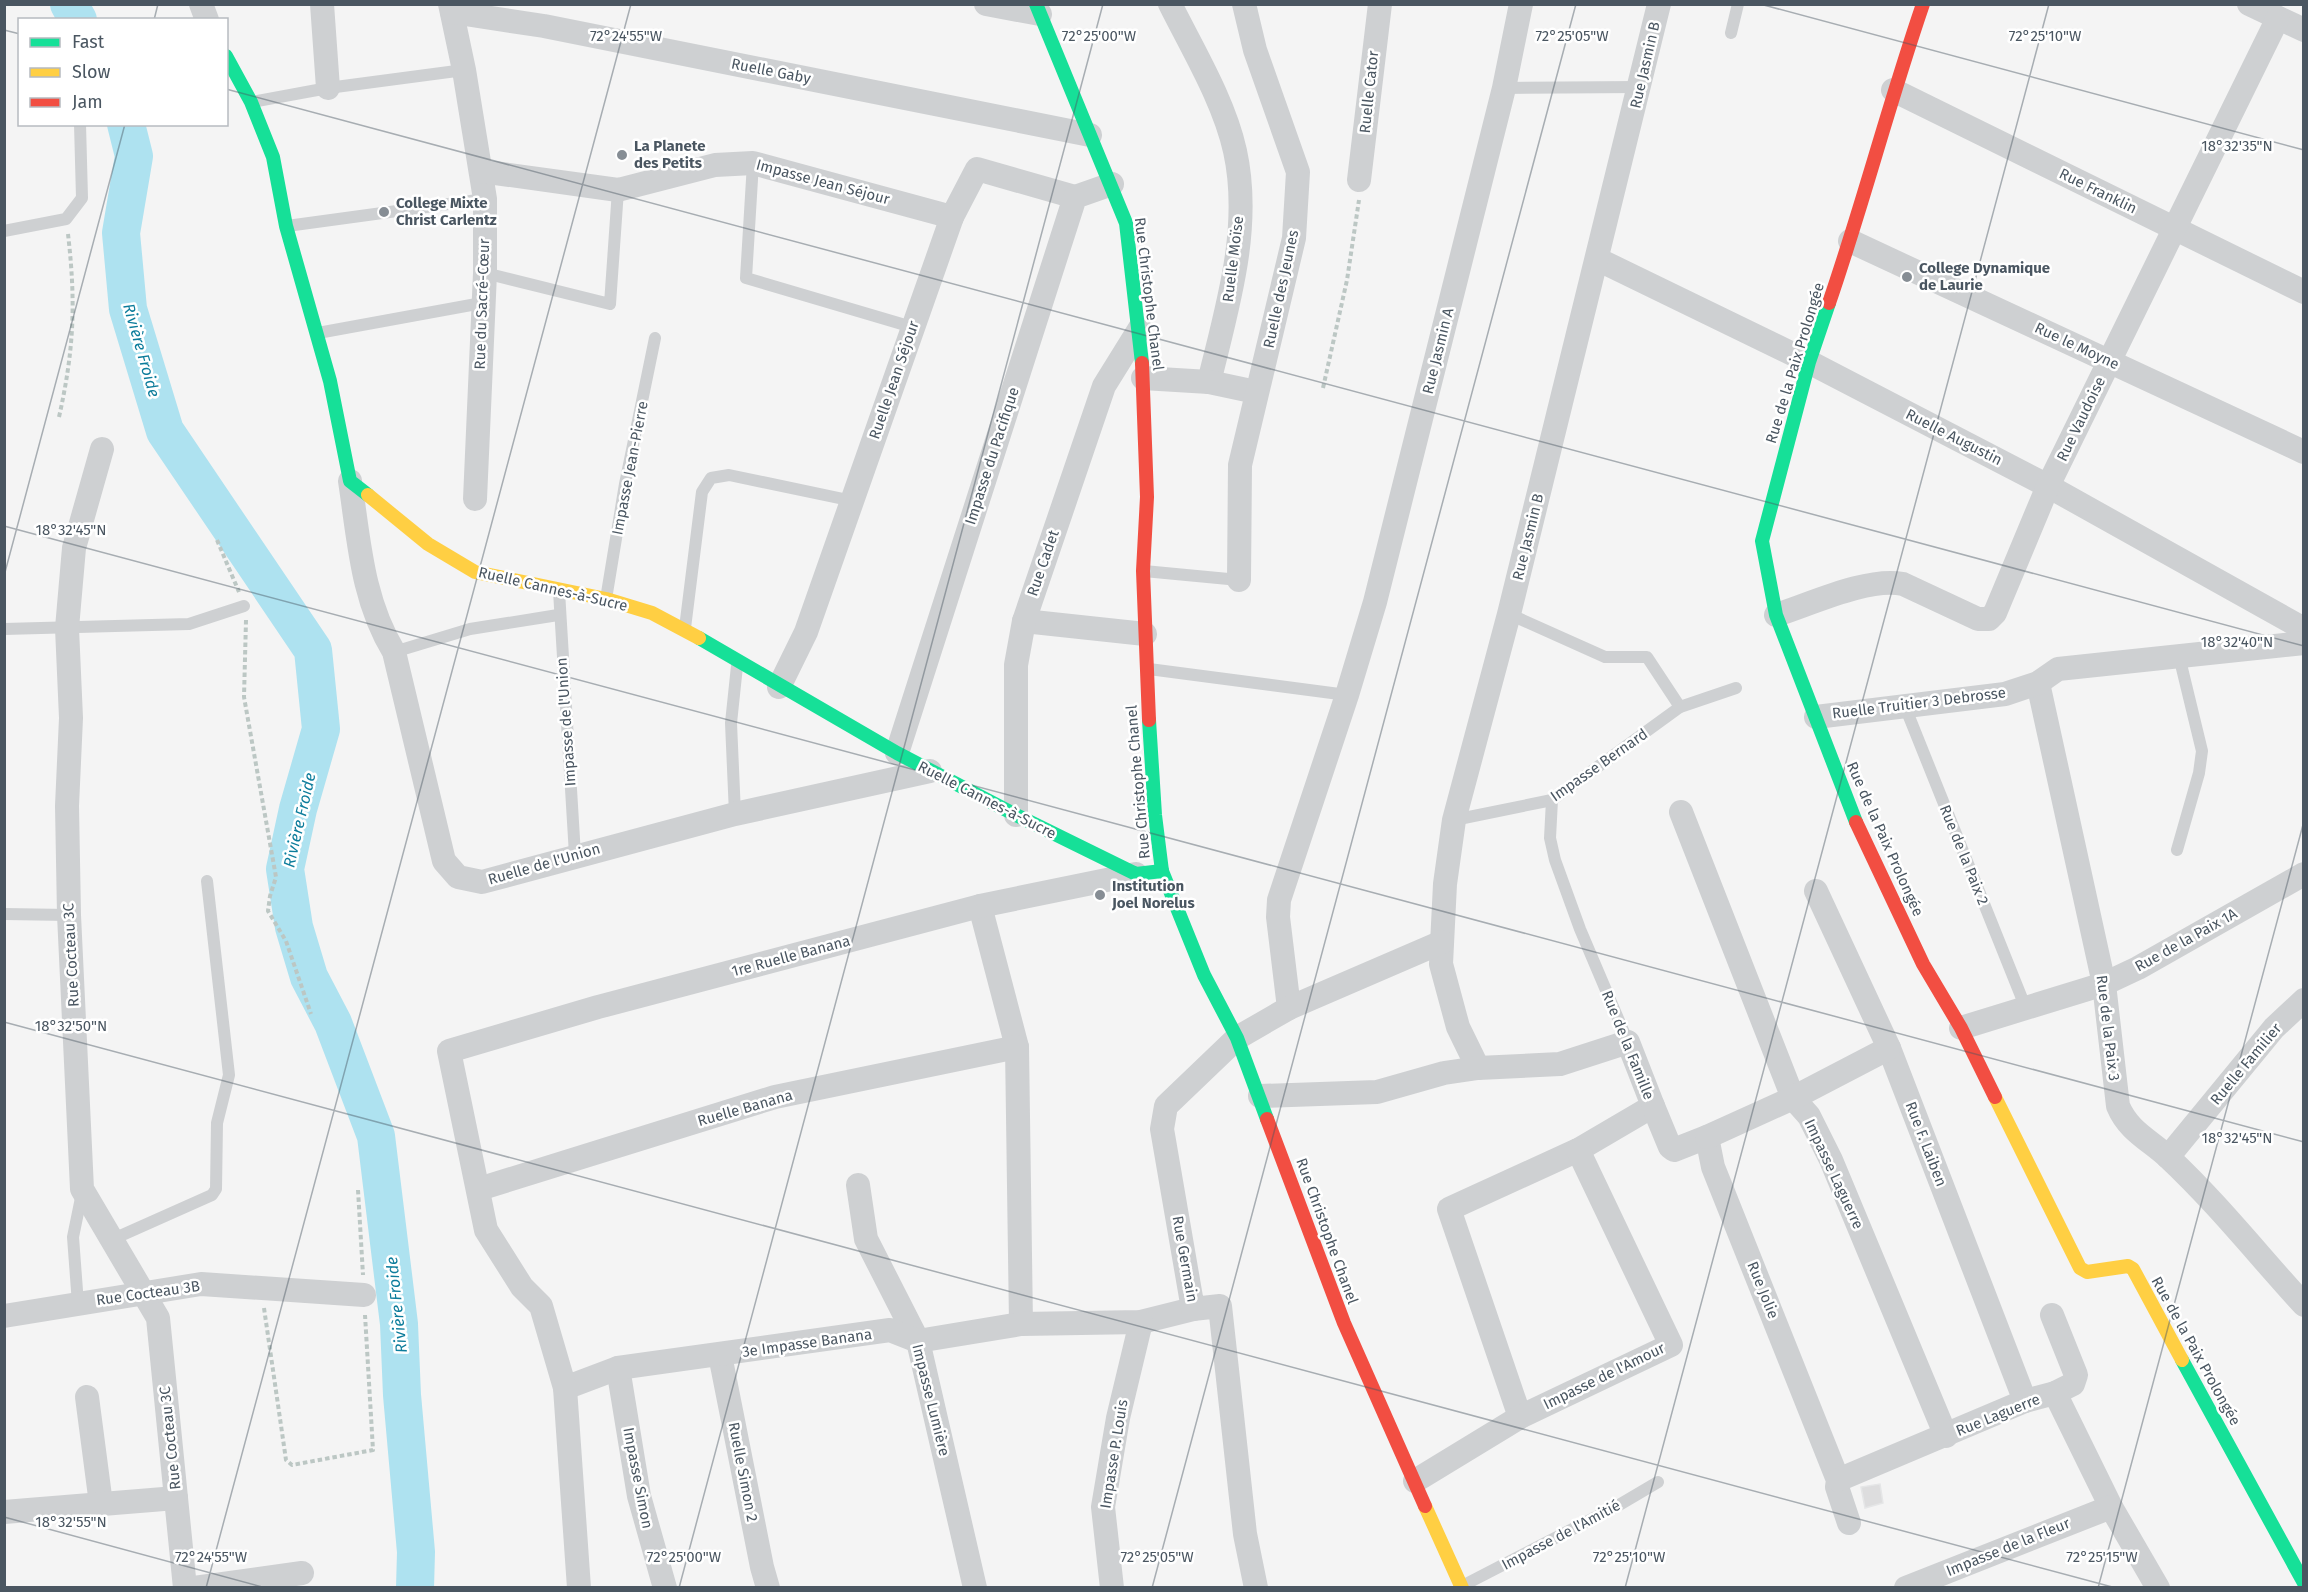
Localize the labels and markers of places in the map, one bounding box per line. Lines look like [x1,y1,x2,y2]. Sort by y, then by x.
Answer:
place label: La Planete des Petits [634,137,706,172]
marker: La Planete des Petits [615,148,629,162]
place label: College Mixte Christ Carlentz [396,194,497,229]
marker: College Mixte Christ Carlentz [377,205,391,219]
place label: College Dynamique de Laurie [1919,259,2050,294]
marker: College Dynamique de Laurie [1900,270,1914,284]
place label: Institution Joel Norelus [1111,877,1195,912]
marker: Institution Joel Norelus [1093,888,1107,902]

